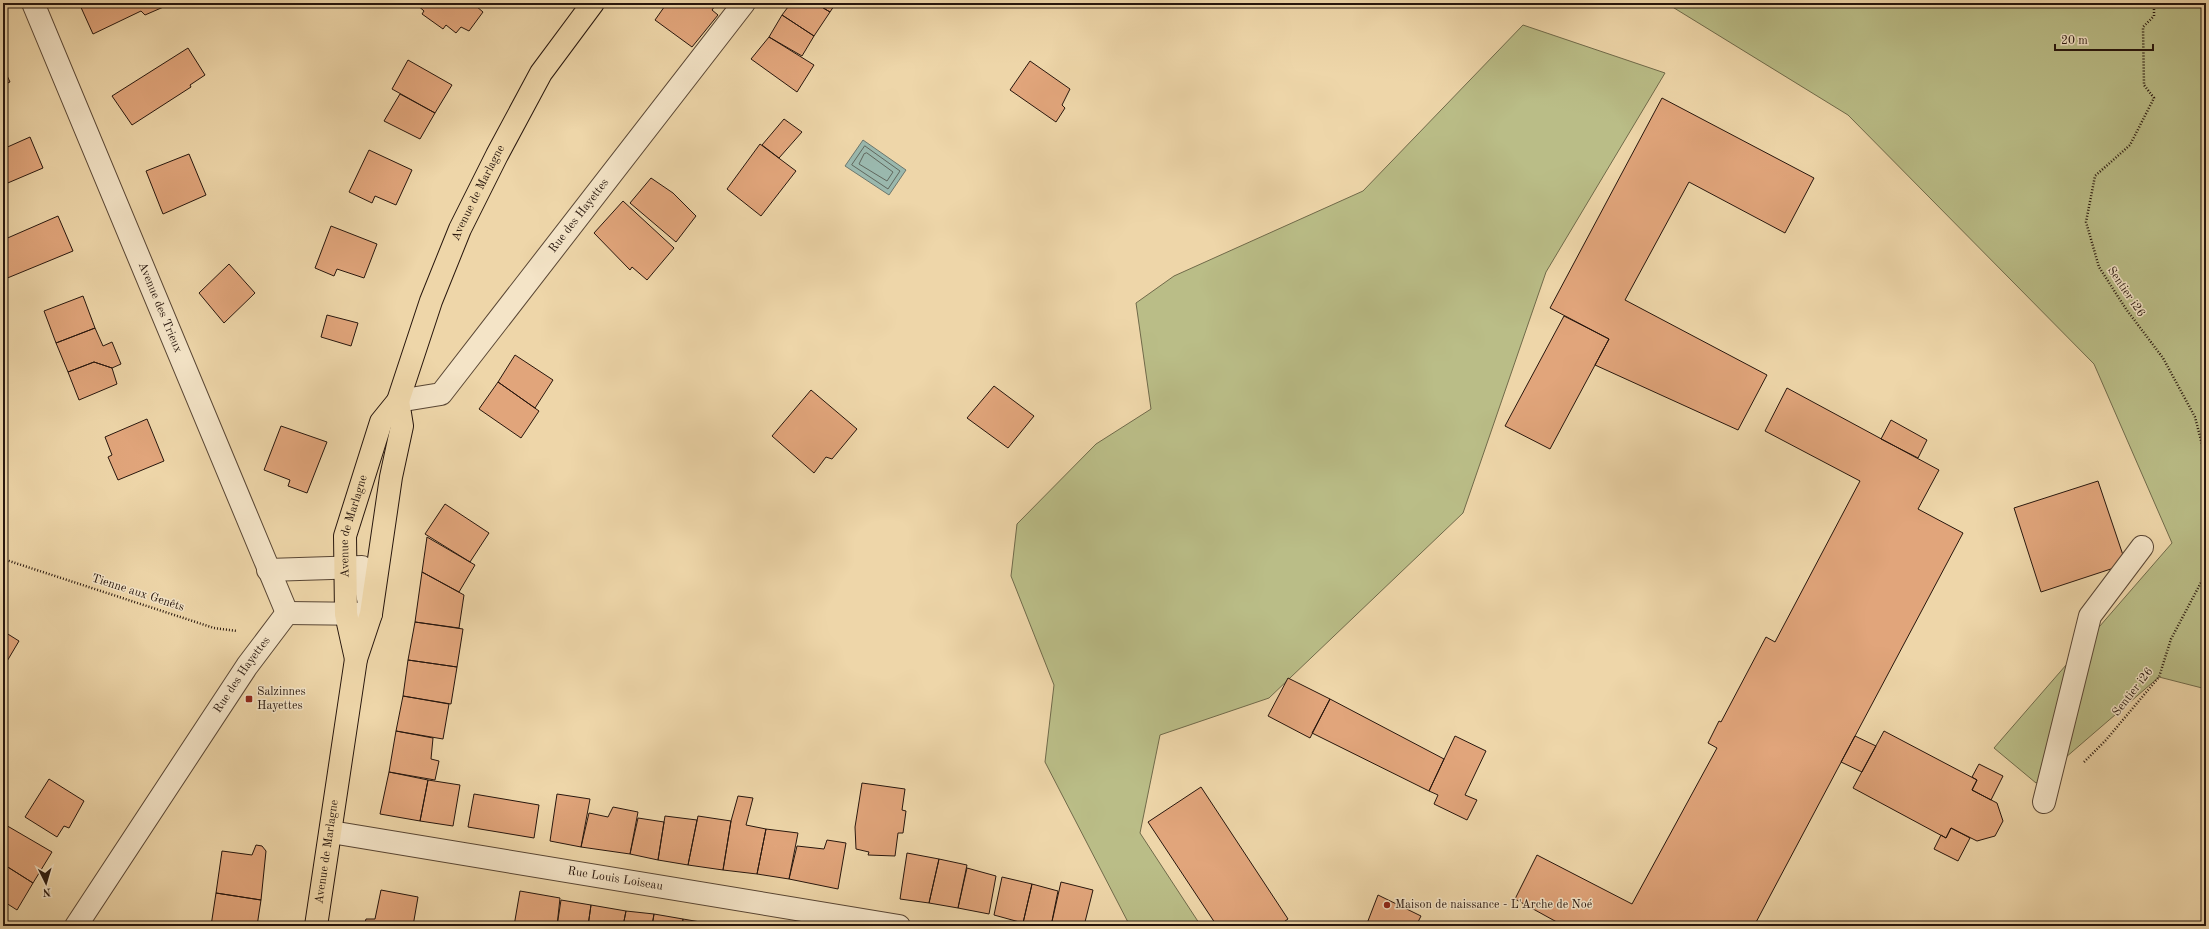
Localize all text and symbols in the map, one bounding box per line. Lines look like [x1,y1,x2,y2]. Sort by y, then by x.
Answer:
scale bar [2055,26,2153,52]
text: 20 m [2061,35,2088,47]
street label: Avenue de Marlagne [450,143,507,243]
street label: Rue des Hayettes [547,177,611,255]
street label: Avenue des Trieux [136,261,184,355]
street label: Sentier i26 [2105,265,2147,319]
street label: Avenue de Marlagne [339,473,370,578]
street label: Tienne aux Genêts [90,572,186,614]
street label: Rue des Hayettes [212,635,273,715]
street label: Sentier i26 [2110,665,2156,718]
place label: Salzinnes Hayettes [257,686,306,712]
marker: Salzinnes Hayettes [244,694,254,704]
street label: Avenue de Marlagne [313,798,341,905]
north arrow [26,863,66,903]
street label: Rue Louis Loiseau [567,865,664,893]
text: N [41,886,51,897]
place label: Maison de naissance - L'Arche de Noé [1395,899,1593,911]
marker: Maison de naissance - L'Arche de Noé [1382,900,1392,910]

